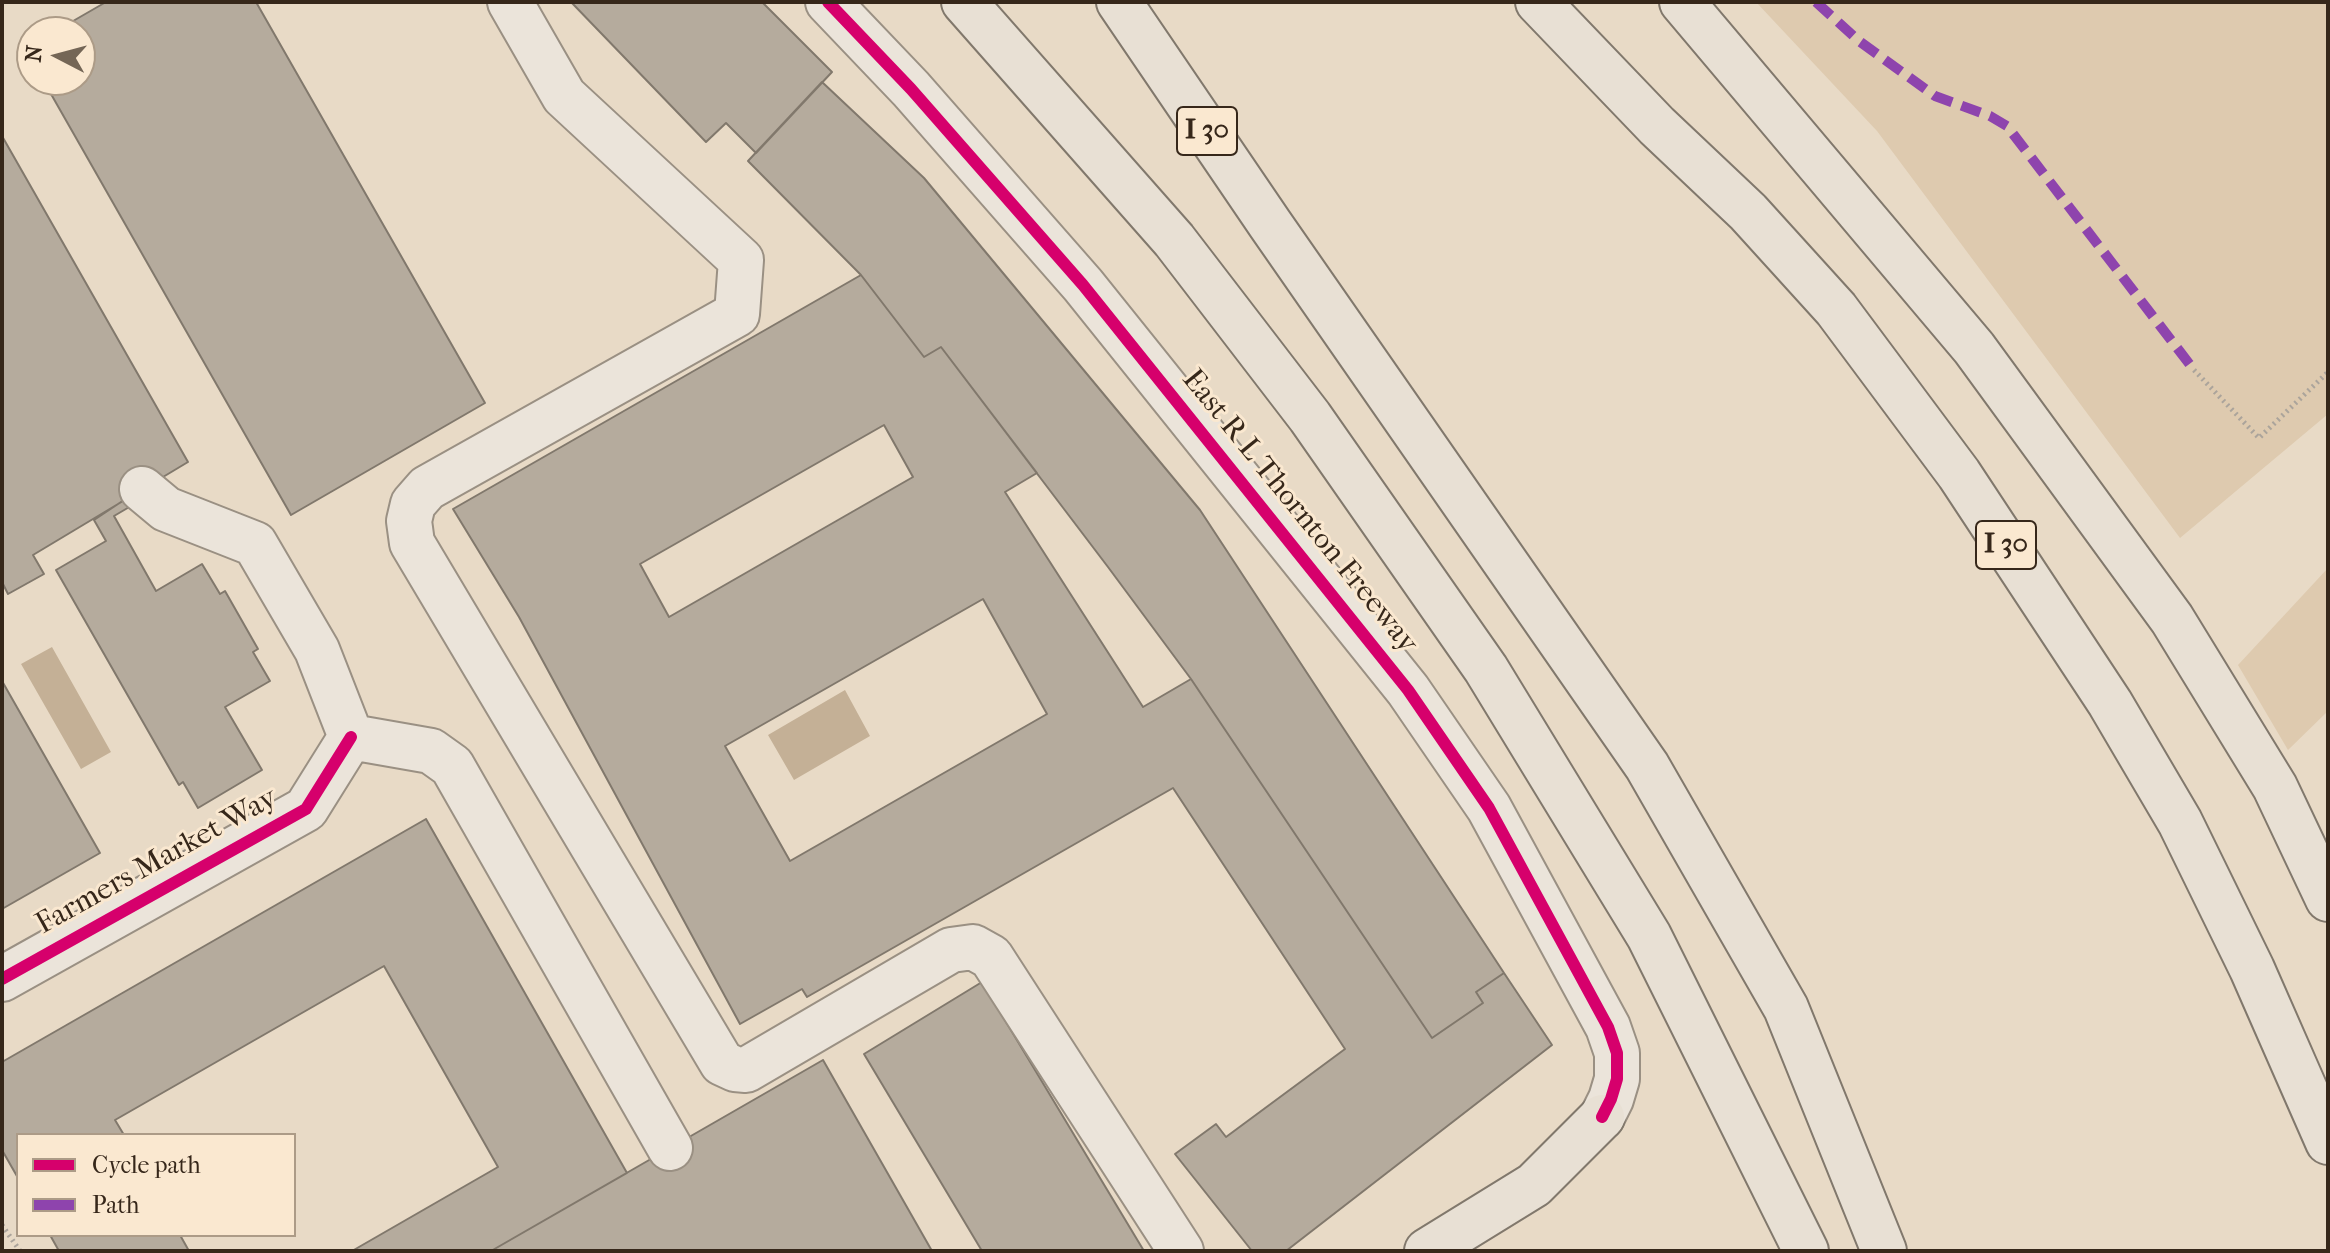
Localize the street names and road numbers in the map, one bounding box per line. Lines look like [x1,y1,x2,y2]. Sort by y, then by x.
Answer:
road number: I 30 [1177,107,1237,155]
street label: East R L Thornton Freeway [1173,363,1425,661]
road number: I 30 [1976,521,2036,569]
street label: Farmers Market Way [30,781,284,943]

